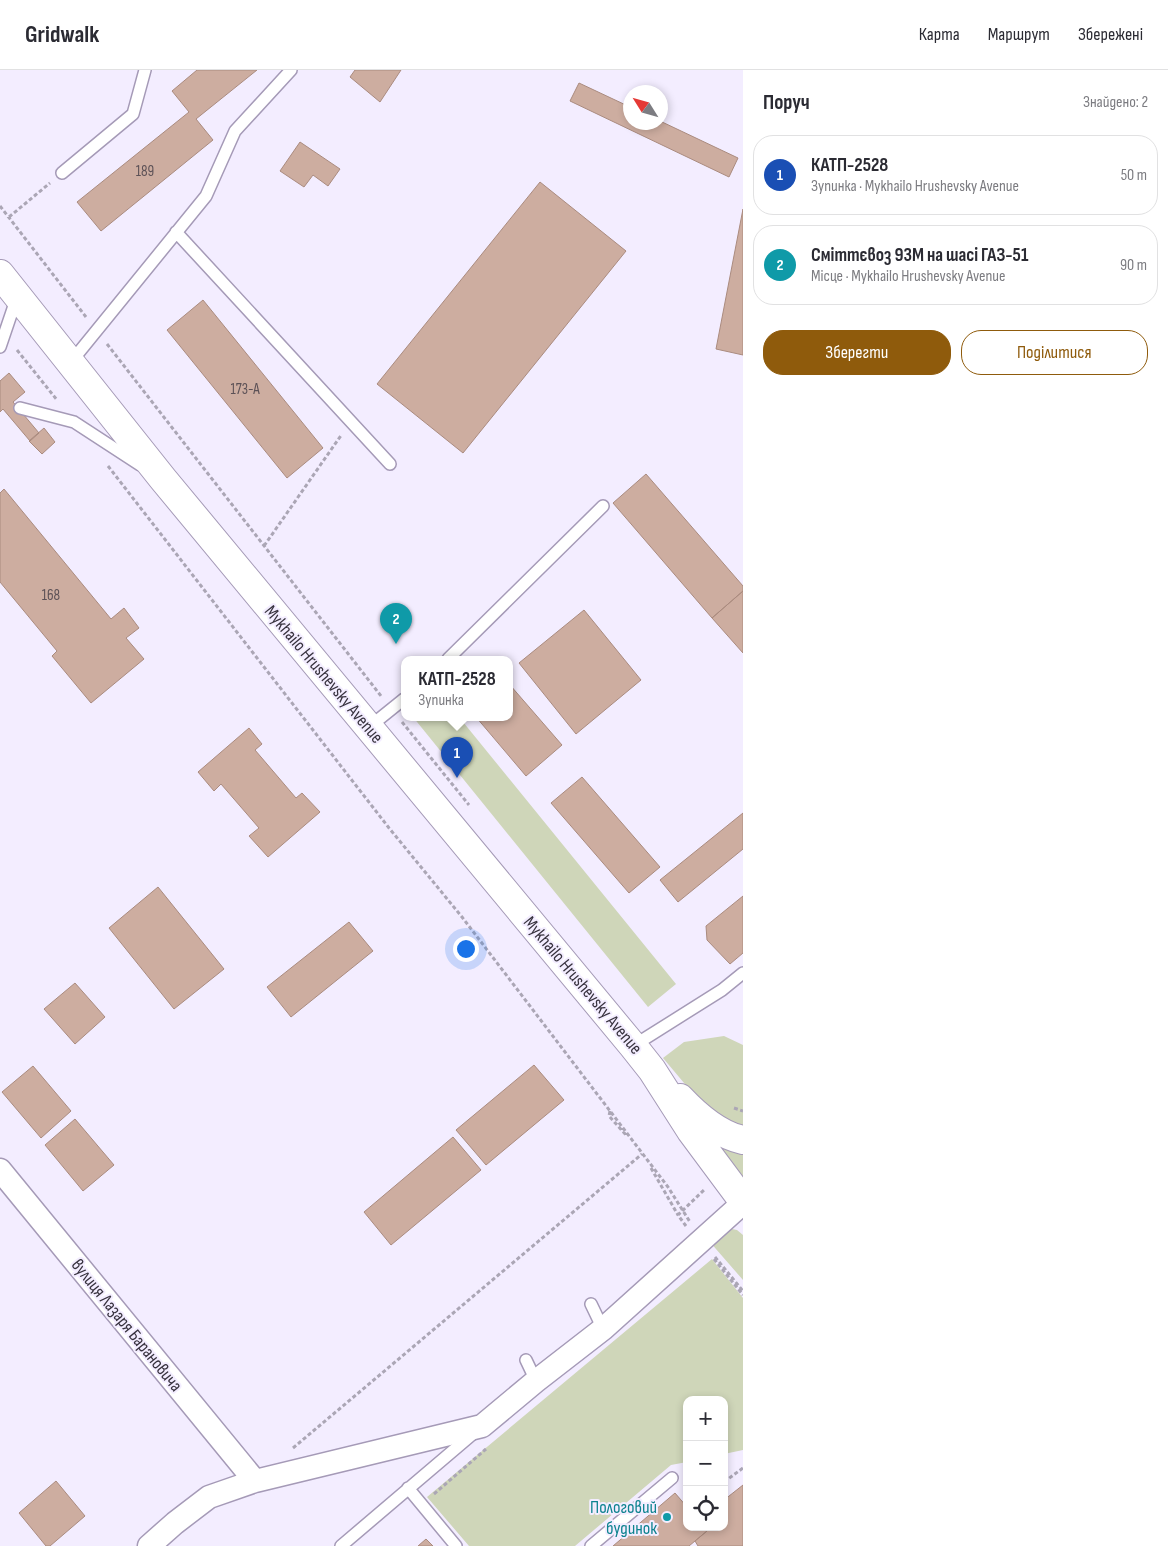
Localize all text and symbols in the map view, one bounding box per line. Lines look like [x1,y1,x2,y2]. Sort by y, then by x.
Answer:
text: Gridwalk [25,20,99,49]
text: Карта [919,24,960,45]
text: Маршрут [988,24,1050,45]
text: Збережені [1078,24,1143,45]
north arrow [623,85,668,130]
text: Поруч [763,90,810,115]
text: Знайдено: 2 [1083,93,1148,112]
text: КАТП-2528 [811,154,888,177]
house number: 189 [136,162,154,181]
text: 1 [777,166,783,185]
text: 50 m [1121,166,1147,185]
text: Зупинка · Mykhailo Hrushevsky Avenue [811,177,1019,196]
text: Сміттєвоз 93М на шасі ГАЗ-51 [811,244,1028,267]
text: 2 [776,256,784,275]
text: 90 m [1120,256,1147,275]
text: Місце · Mykhailo Hrushevsky Avenue [811,267,1005,286]
button: Зберегти [763,330,951,375]
button: Поділитися [961,330,1148,375]
house number: 173-А [230,380,260,399]
house number: 168 [42,586,60,605]
street label: Mykhailo Hrushevsky Avenue [260,601,387,747]
pin: 2 [380,603,412,644]
popup [401,656,513,721]
text: КАТП-2528 [418,668,496,691]
text: Зупинка [418,691,464,710]
pin: 1 [441,737,473,778]
street label: Mykhailo Hrushevsky Avenue [519,912,646,1058]
your location [453,936,479,962]
street label: вулиця Лазаря Барановича [67,1255,186,1396]
map controls [683,1396,728,1531]
button: + [683,1396,728,1441]
button: − [683,1441,728,1486]
button: locate [683,1486,728,1531]
place label: Пологовий будинок [590,1497,657,1539]
marker: Пологовий будинок [661,1511,673,1523]

